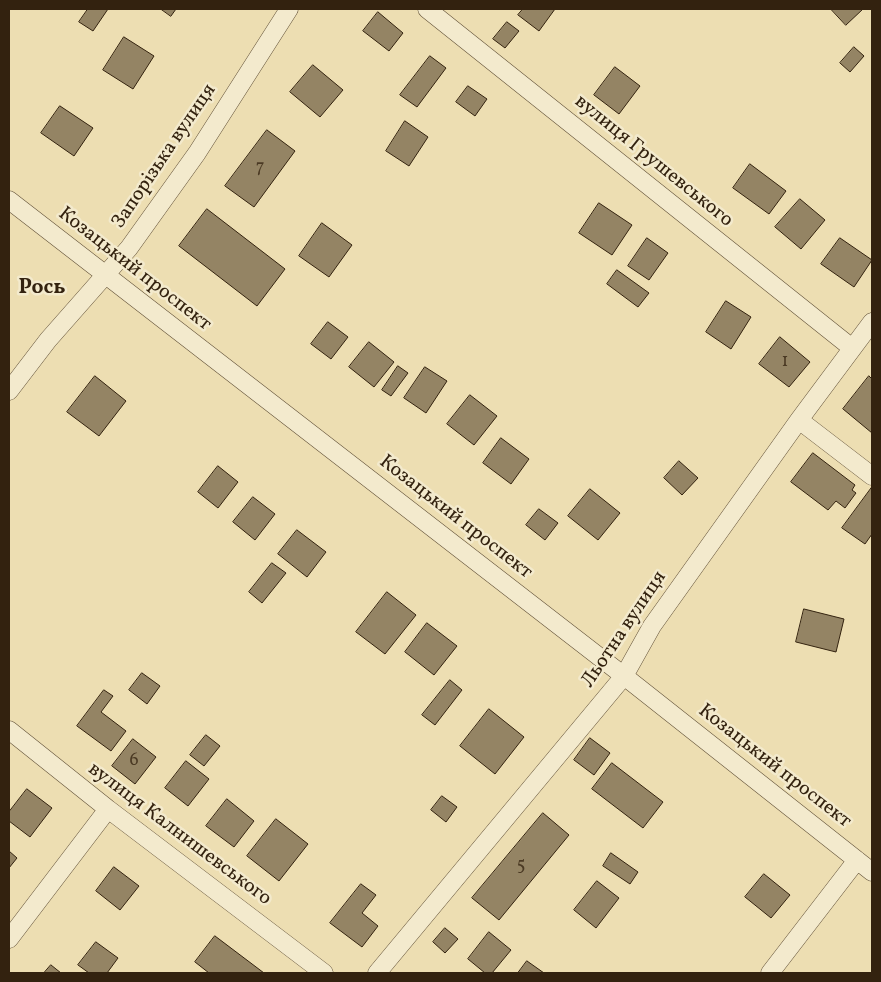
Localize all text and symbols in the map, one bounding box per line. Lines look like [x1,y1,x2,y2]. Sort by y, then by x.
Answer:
street label: Запорізька вулиця [108,80,222,234]
street label: вулиця Грушевського [569,91,737,233]
house number: 7 [256,158,264,180]
street label: Козацький проспект [53,203,215,337]
district label: Рось [19,276,65,302]
house number: 1 [782,352,788,374]
street label: Козацький проспект [374,451,536,585]
street label: Льотна вулиця [577,567,673,693]
street label: Козацький проспект [693,700,855,834]
house number: 6 [129,751,139,773]
street label: вулиця Калнишевського [83,758,275,912]
house number: 5 [517,856,525,878]

